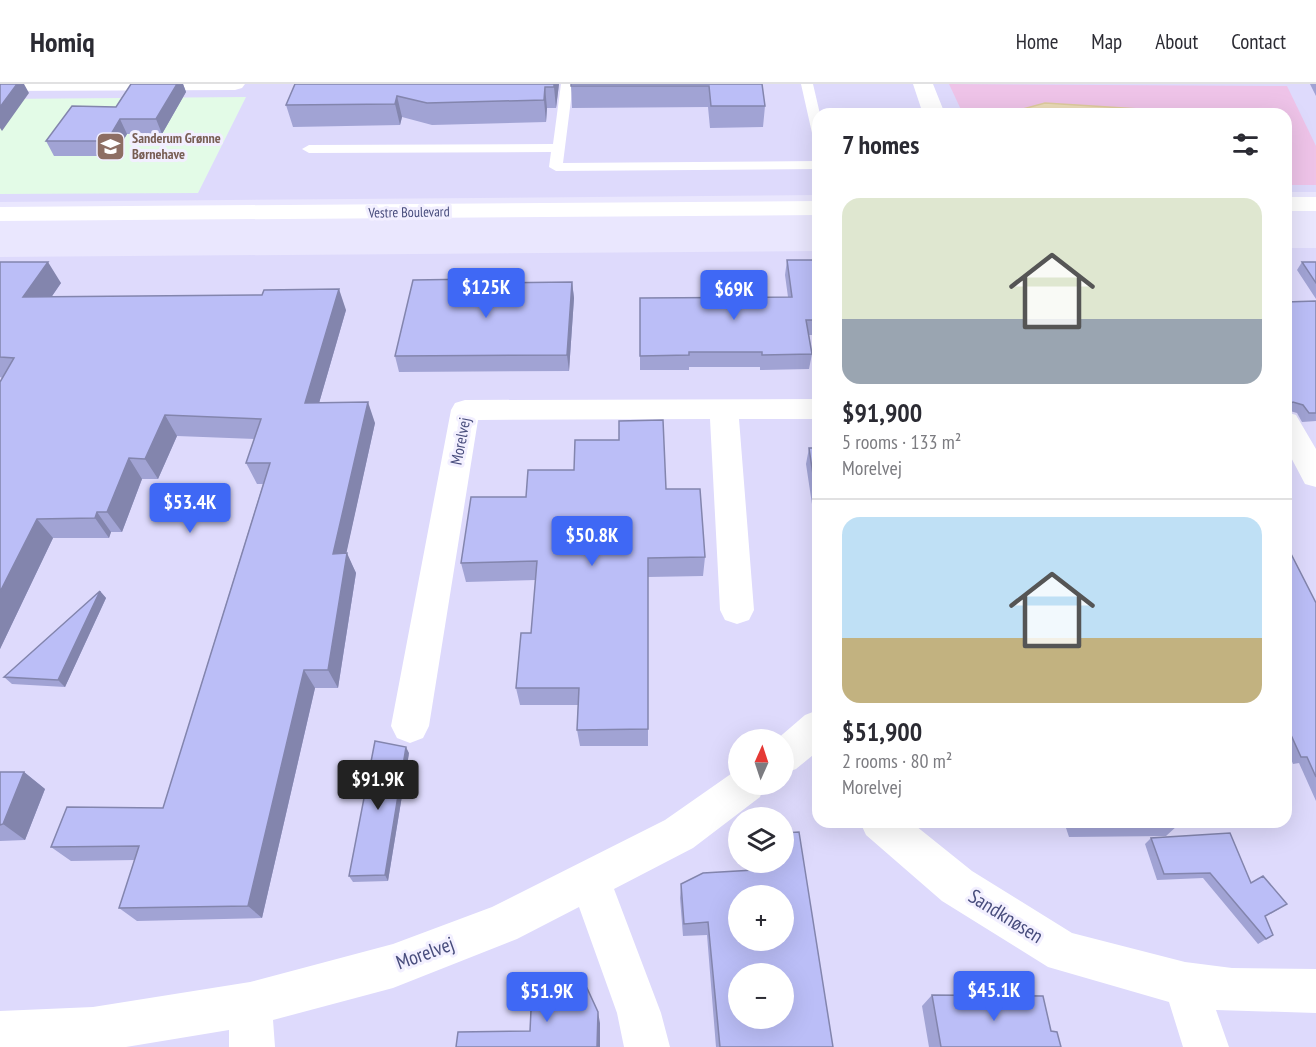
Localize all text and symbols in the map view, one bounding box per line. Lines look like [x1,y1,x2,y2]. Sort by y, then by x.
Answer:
text: Homiq [30,23,95,60]
text: Home [1016,28,1058,55]
text: Map [1091,28,1122,55]
text: About [1155,28,1198,55]
text: Contact [1231,28,1286,55]
text: 7 homes [842,128,919,161]
icon: filters [1229,128,1262,161]
place label: Sanderum Grønne Børnehave [132,129,221,163]
school or university icon: Sanderum Grønne Børnehave [95,130,127,162]
street label: Vestre Boulevard [367,202,450,222]
icon: home [998,237,1106,345]
pin: $125K [444,268,528,319]
pin: $69K [698,270,770,321]
text: $125K [462,274,510,300]
text: $69K [714,276,754,302]
text: $91,900 [842,396,922,429]
street label: Morelvej [446,415,474,467]
text: 5 rooms · 133 m² [842,429,961,455]
text: Morelvej [842,455,902,481]
pin: $53.4K [141,483,239,534]
text: $53.4K [164,489,216,515]
pin: $50.8K [543,516,641,567]
text: $50.8K [566,522,618,548]
icon: home [998,556,1106,664]
text: $51,900 [842,715,922,748]
north arrow [728,729,794,795]
map controls [728,729,794,1029]
text: 2 rooms · 80 m² [842,748,952,774]
pin: $91.9K [329,760,427,811]
text: $91.9K [352,766,404,792]
text: Morelvej [842,774,902,800]
button: layers [728,807,794,873]
street label: Sandknøsen [964,883,1048,949]
button: + [728,885,794,951]
street label: Morelvej [392,931,458,975]
button: − [728,963,794,1029]
pin: $45.1K [945,971,1043,1022]
pin: $51.9K [498,972,596,1023]
text: $45.1K [968,977,1020,1003]
text: $51.9K [521,978,573,1004]

